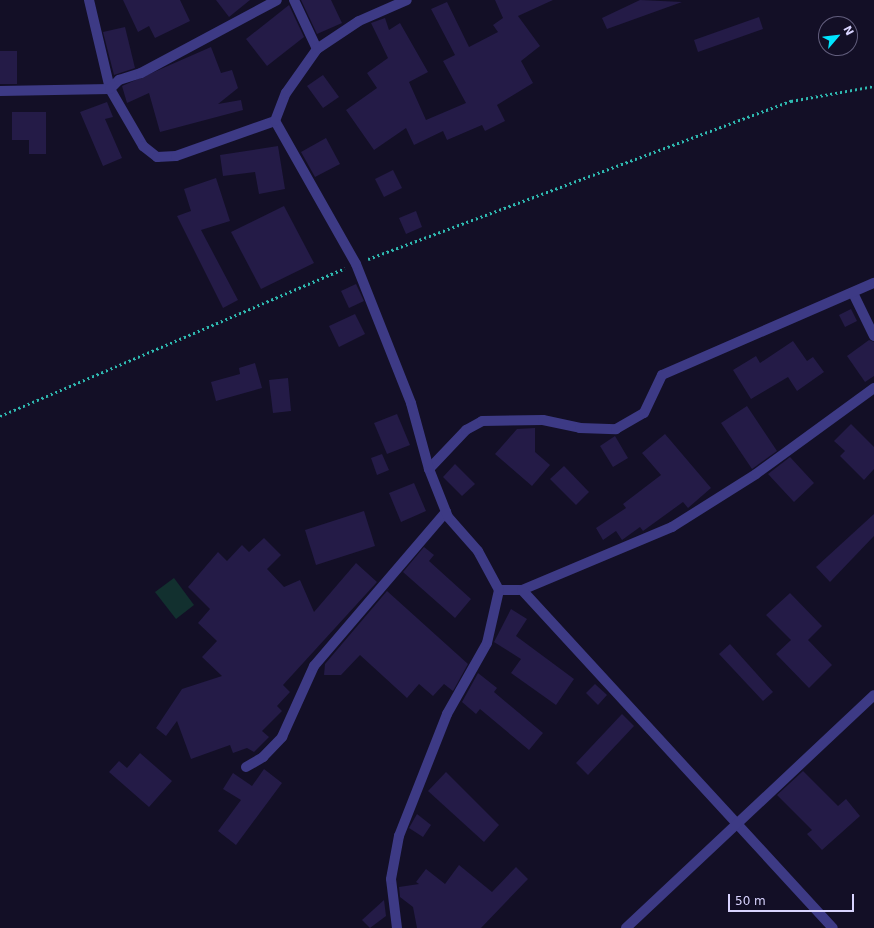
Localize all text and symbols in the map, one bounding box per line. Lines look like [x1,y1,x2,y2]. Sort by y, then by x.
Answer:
north arrow [818,16,858,56]
text: N [840,23,856,38]
scale bar [730,886,856,912]
text: 50 m [735,894,766,908]

